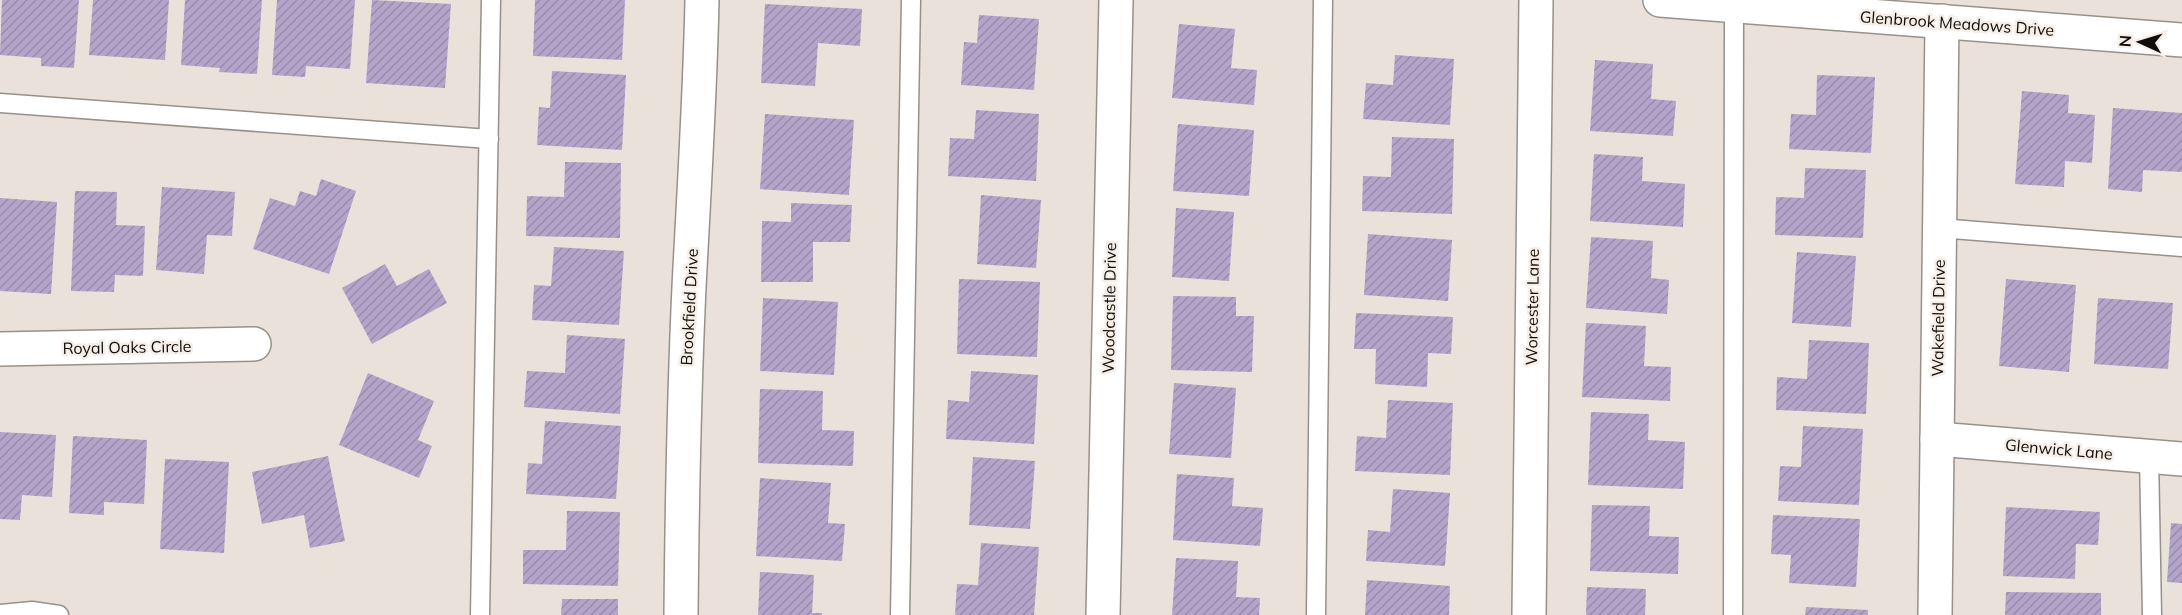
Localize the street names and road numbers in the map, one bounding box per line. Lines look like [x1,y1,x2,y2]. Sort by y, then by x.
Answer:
street label: Glenbrook Meadows Drive [1859,6,2055,40]
street label: Woodcastle Drive [1098,242,1120,374]
street label: Brookfield Drive [676,248,702,366]
street label: Worcester Lane [1521,249,1543,365]
street label: Wakefield Drive [1927,259,1949,377]
street label: Royal Oaks Circle [62,336,192,358]
street label: Glenwick Lane [2004,434,2114,464]

